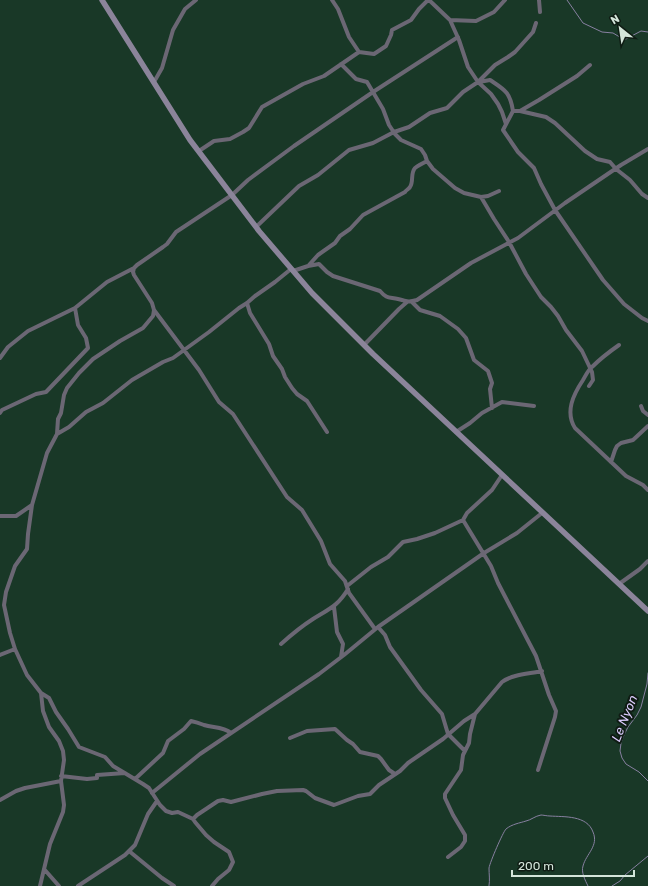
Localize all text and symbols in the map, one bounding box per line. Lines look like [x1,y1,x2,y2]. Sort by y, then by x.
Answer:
north arrow [600,8,640,48]
text: N [609,12,622,27]
water label: Le Nyon [608,693,641,744]
scale bar [512,852,634,878]
text: 200 m [518,859,554,873]

